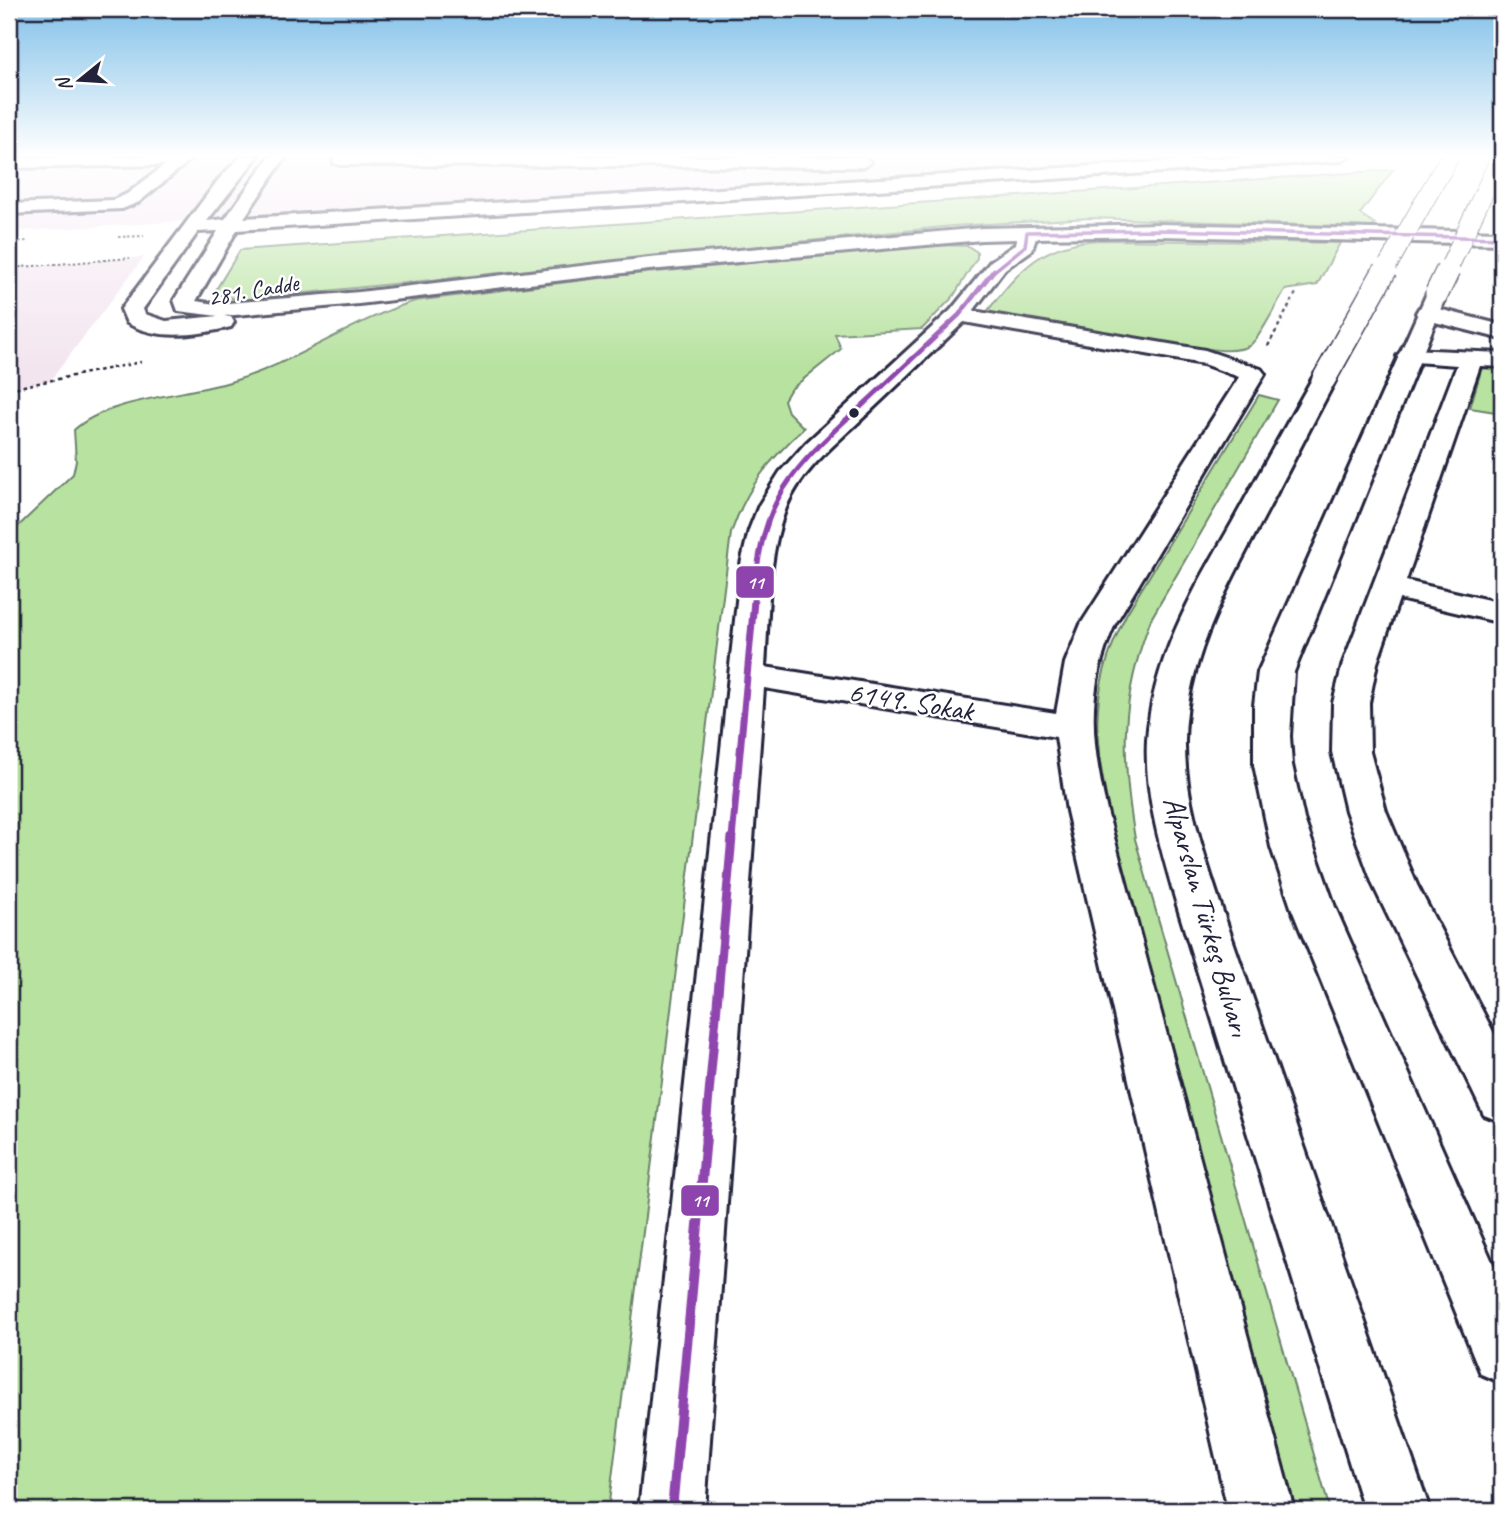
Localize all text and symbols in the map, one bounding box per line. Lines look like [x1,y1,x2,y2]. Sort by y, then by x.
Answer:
north arrow [46,46,116,116]
text: N [51,73,78,94]
street label: 281. Cadde [205,267,303,313]
unlabelled marker [847,406,861,420]
line badge: 11 [735,565,775,599]
text: 11 [746,571,766,595]
street label: 6149. Sokak [846,672,978,730]
street label: Alparslan Türkeş Bulvarı [1155,792,1260,1042]
line badge: 11 [680,1184,720,1217]
text: 11 [691,1189,711,1213]

